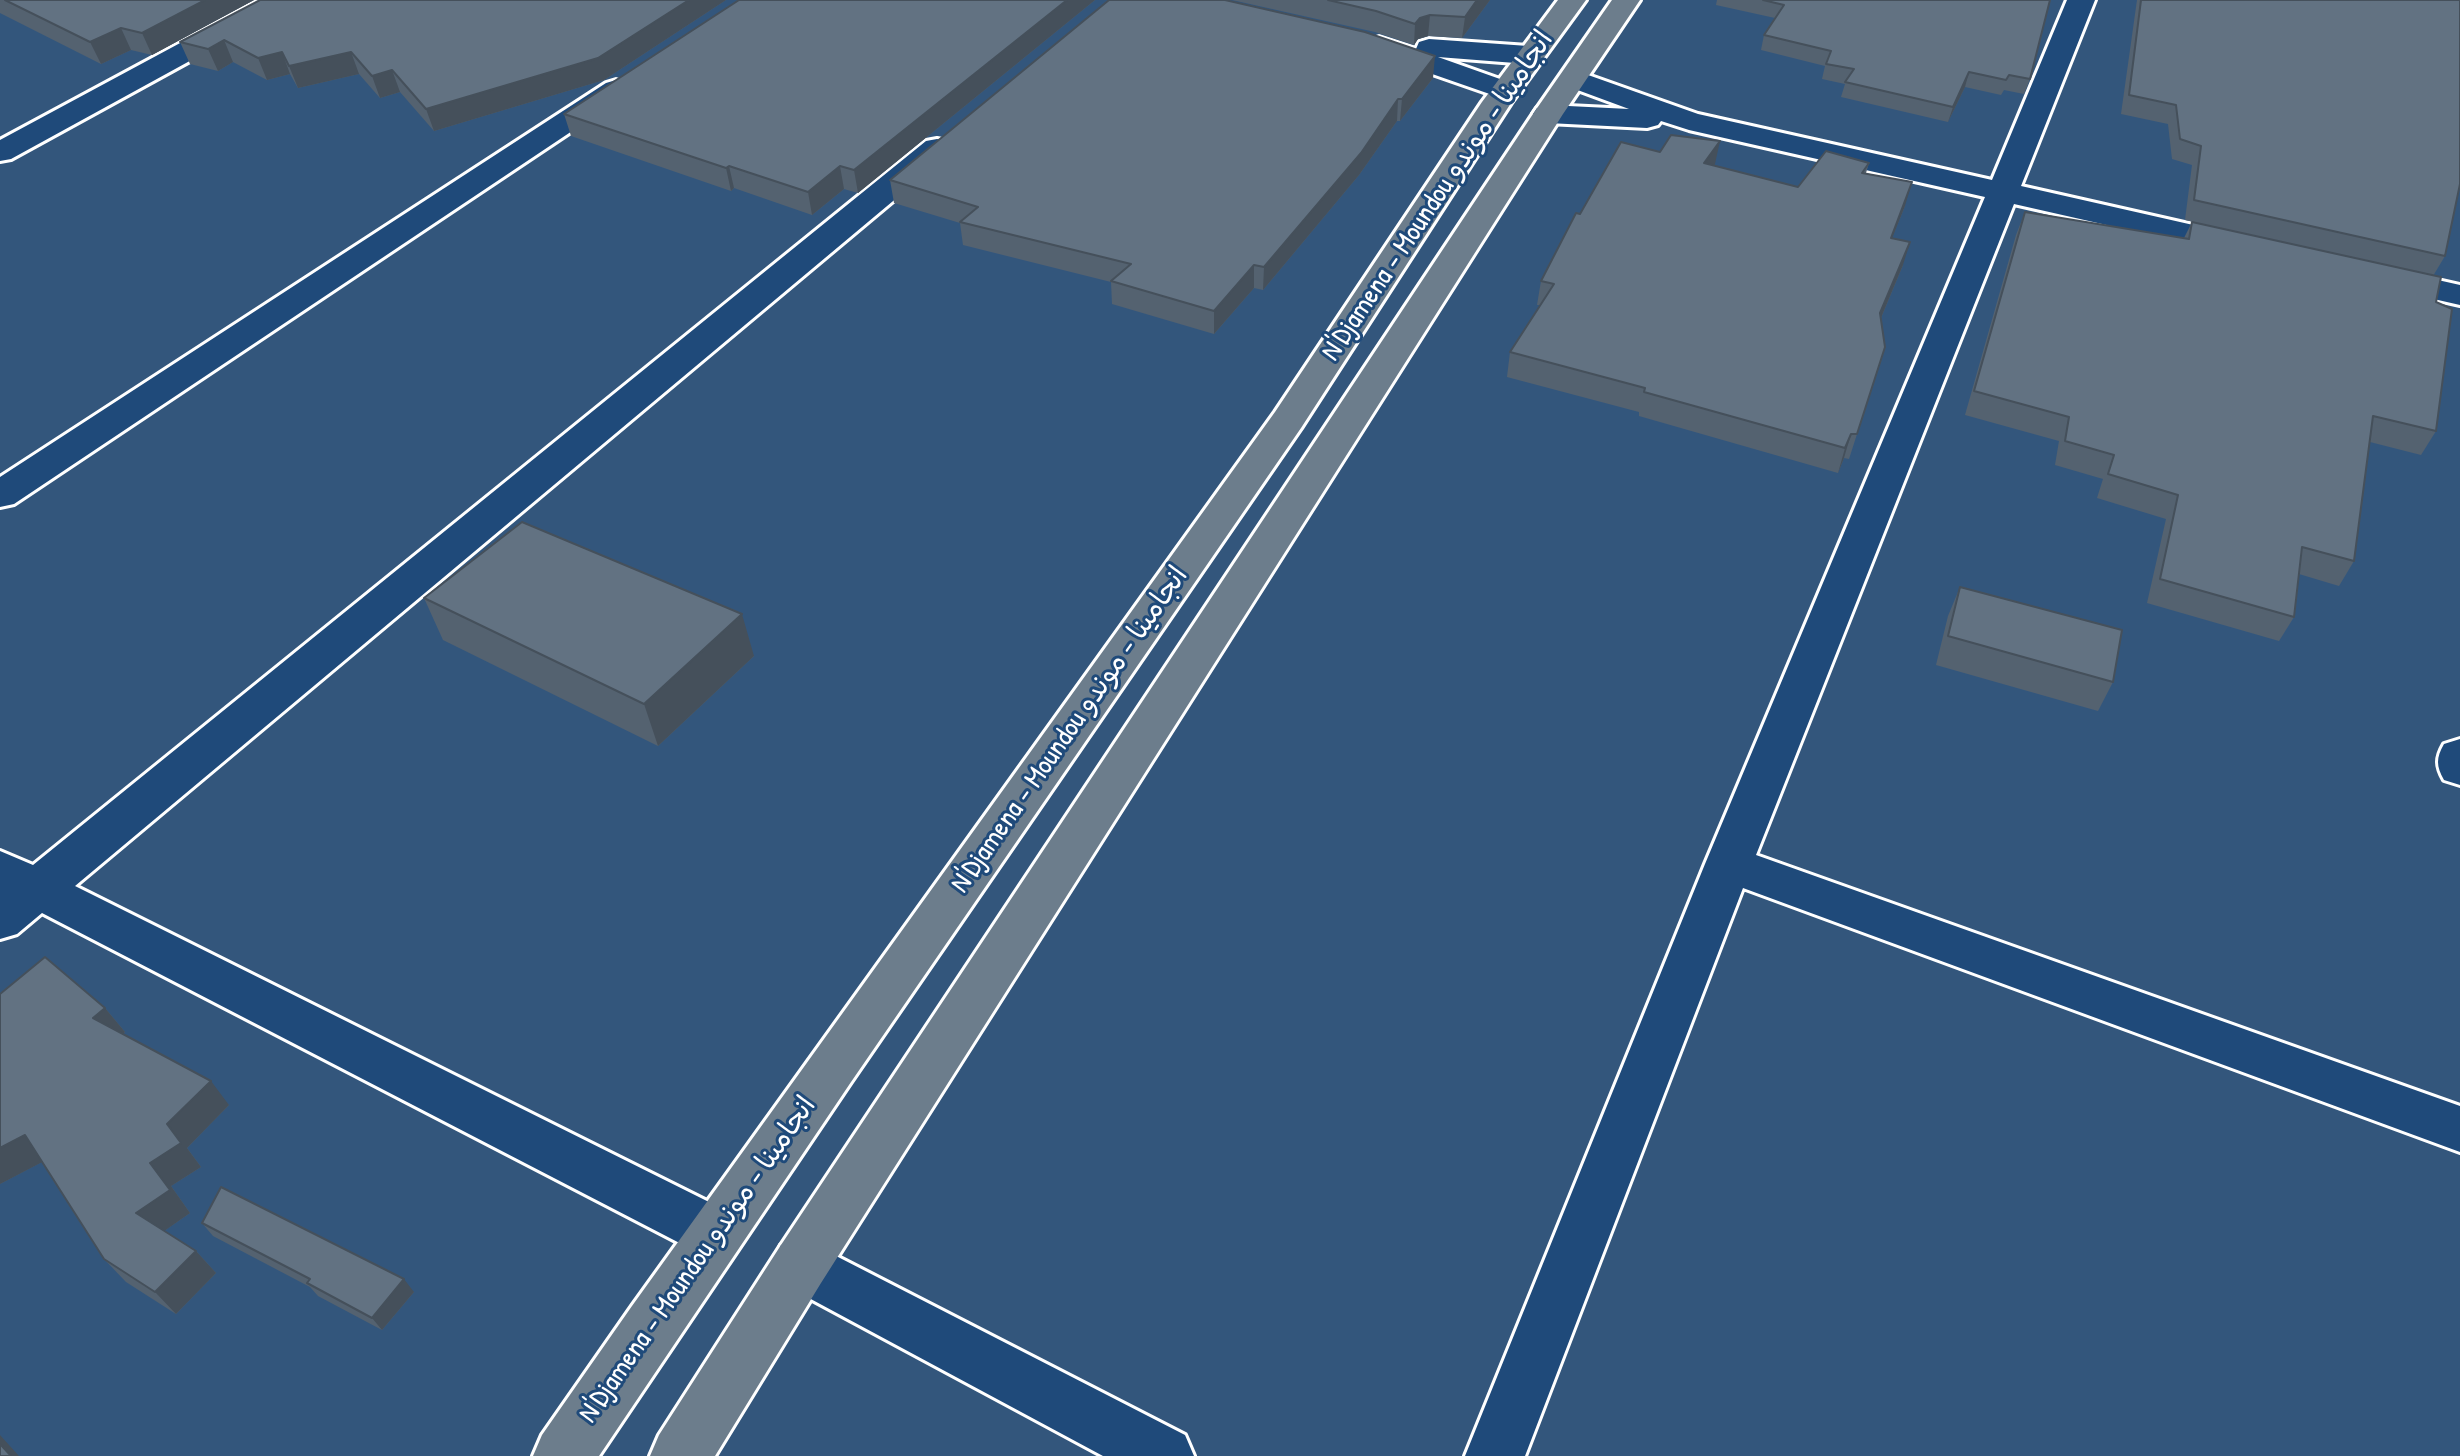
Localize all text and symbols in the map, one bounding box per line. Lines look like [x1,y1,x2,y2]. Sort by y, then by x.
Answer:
street label: N'Djamena - Moundou انجامينا - موندو [1315,25,1561,367]
street label: N'Djamena - Moundou انجامينا - موندو [944,560,1196,900]
street label: N'Djamena - Moundou انجامينا - موندو [572,1090,824,1430]

